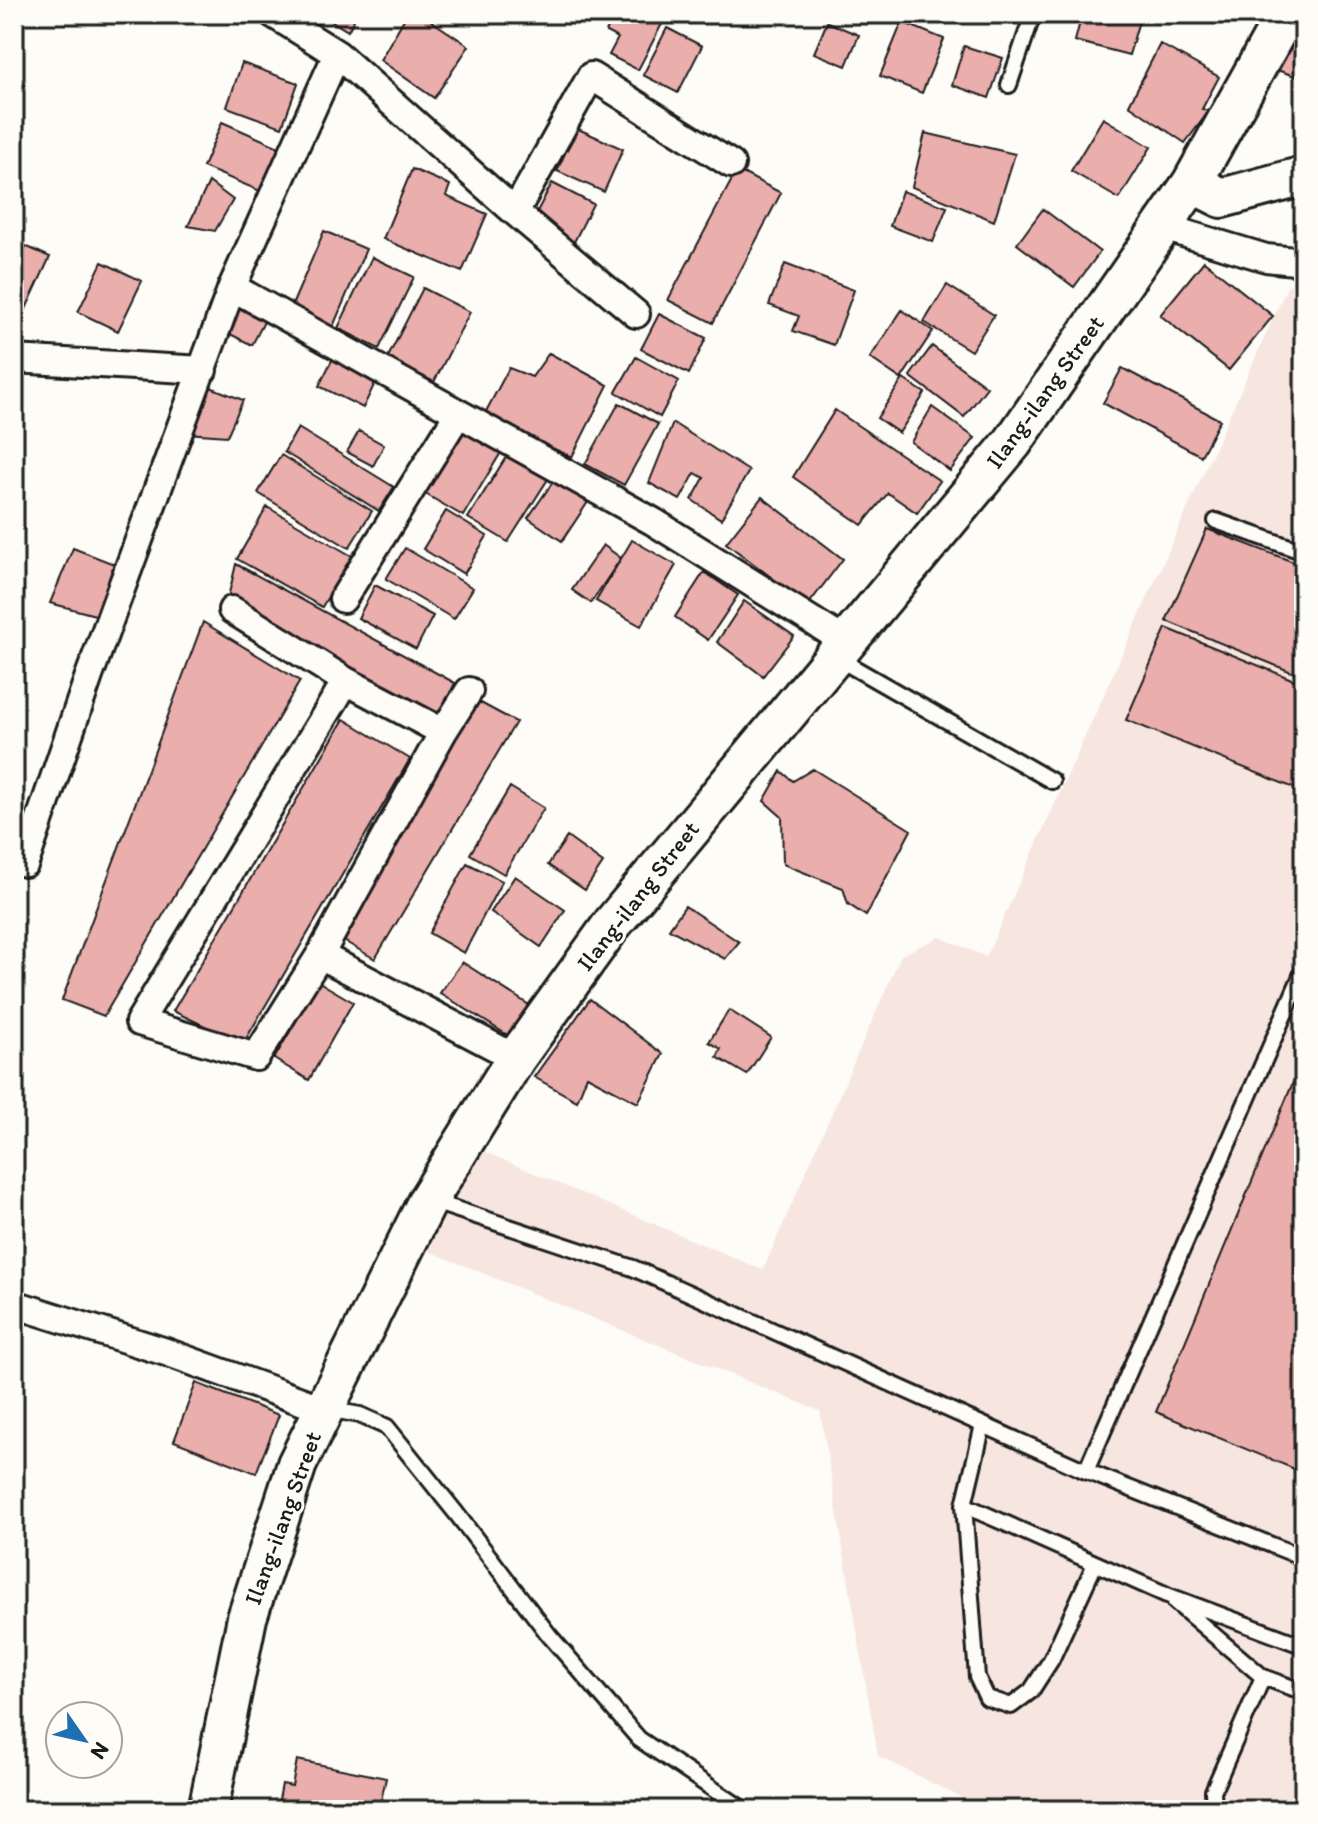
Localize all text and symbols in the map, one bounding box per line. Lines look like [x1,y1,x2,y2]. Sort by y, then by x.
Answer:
street label: Ilang-ilang Street [979,309,1110,474]
street label: Ilang-ilang Street [570,815,705,976]
street label: Ilang-ilang Street [238,1427,327,1608]
north arrow [44,1700,124,1780]
text: N [85,1737,116,1765]

